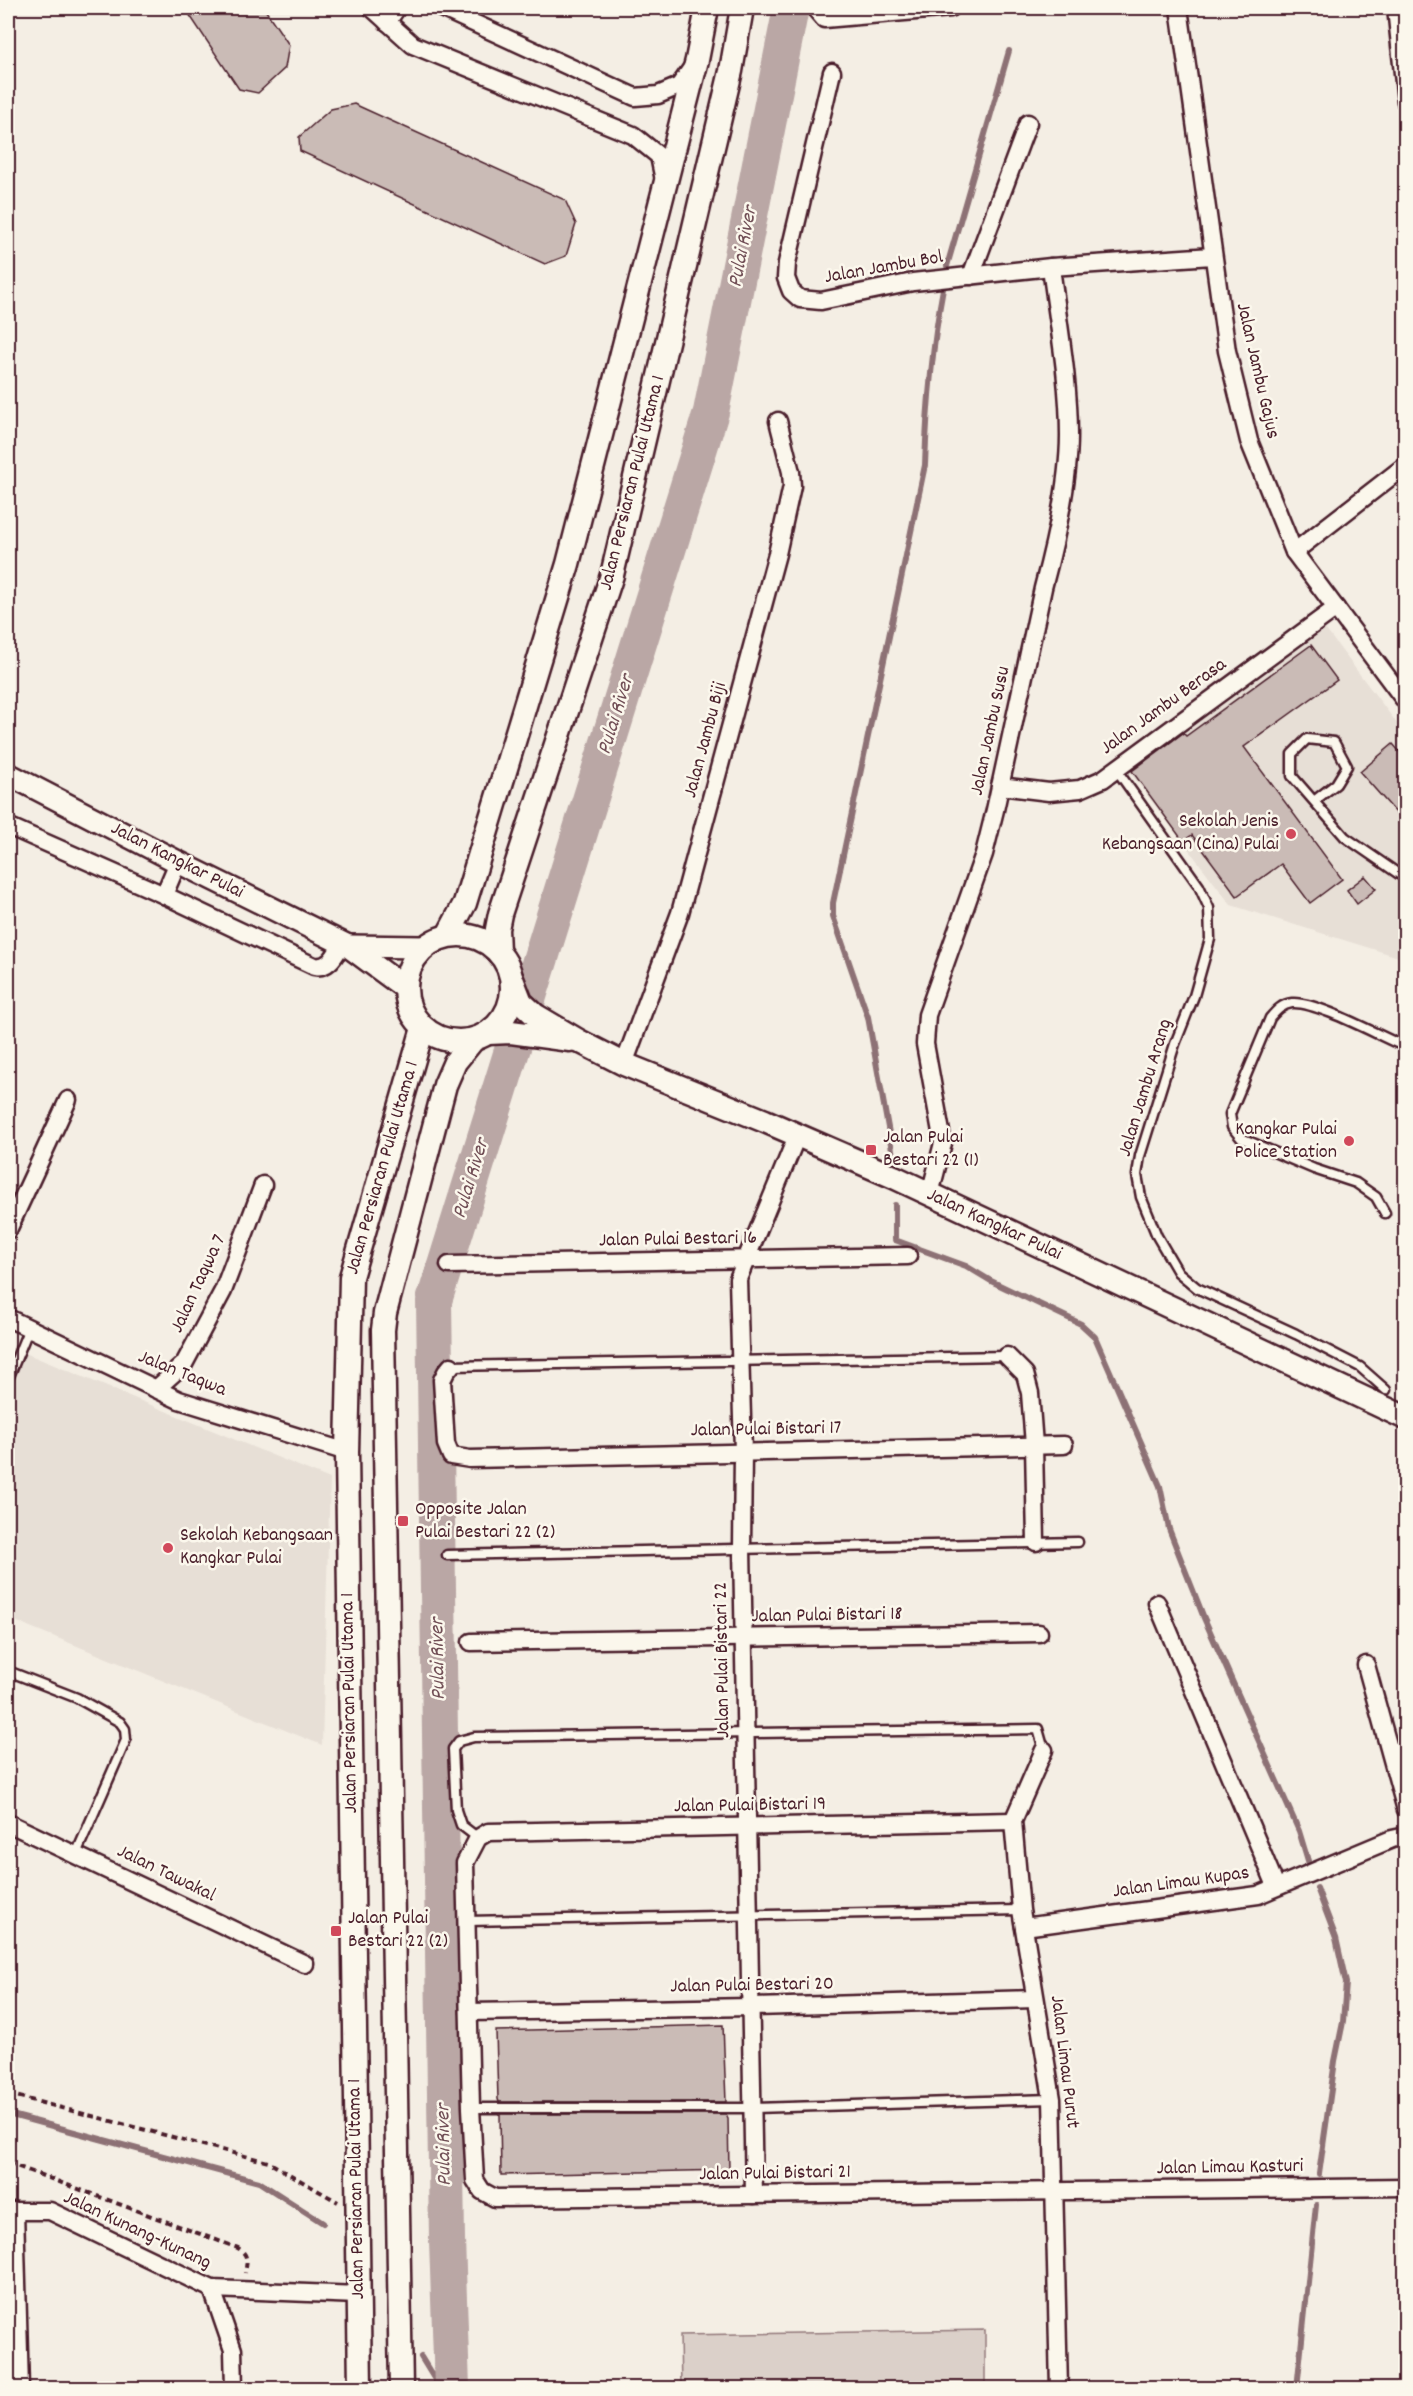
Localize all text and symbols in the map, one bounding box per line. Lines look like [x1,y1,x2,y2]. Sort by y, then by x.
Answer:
water label: Pulai River [721,202,767,290]
street label: Jalan Jambu Bol [822,244,946,292]
street label: Jalan Jambu Gajus [1228,300,1286,442]
street label: Jalan Persiaran Pulai Utama 1 [593,373,673,593]
street label: Jalan Jambu Berasa [1095,651,1233,762]
street label: Jalan Jambu Susu [964,664,1018,798]
water label: Pulai River [591,669,644,759]
street label: Jalan Jambu Biji [677,679,735,801]
place label: Sekolah Jenis Kebangsaan (Cina) Pulai [1102,808,1279,859]
street label: Jalan Kangkar Pulai [105,815,249,907]
marker: Sekolah Jenis Kebangsaan (Cina) Pulai [1284,827,1298,841]
street label: Jalan Jambu Arang [1112,1016,1180,1160]
street label: Jalan Persiaran Pulai Utama 1 [339,1058,427,1278]
place label: Kangkar Pulai Police Station [1234,1116,1337,1167]
place label: Jalan Pulai Bestari 22 (1) [883,1124,979,1175]
water label: Pulai River [446,1133,499,1223]
marker: Kangkar Pulai Police Station [1342,1134,1356,1148]
marker: Jalan Pulai Bestari 22 (1) [864,1143,878,1157]
street label: Jalan Kangkar Pulai [922,1181,1067,1269]
street label: Jalan Pulai Bestari 16 [599,1225,757,1255]
street label: Jalan Taqwa 7 [164,1230,234,1338]
street label: Jalan Taqwa [134,1344,231,1405]
street label: Jalan Pulai Bistari 17 [690,1415,842,1445]
place label: Opposite Jalan Pulai Bestari 22 (2) [415,1496,555,1547]
marker: Opposite Jalan Pulai Bestari 22 (2) [396,1514,410,1528]
place label: Sekolah Kebangsaan Kangkar Pulai [180,1522,333,1573]
marker: Sekolah Kebangsaan Kangkar Pulai [161,1541,175,1555]
street label: Jalan Pulai Bistari 22 [708,1582,738,1738]
street label: Jalan Persiaran Pulai Utama 1 [334,1592,366,1814]
street label: Jalan Pulai Bistari 18 [751,1601,903,1631]
water label: Pulai River [423,1616,455,1700]
street label: Jalan Pulai Bistari 19 [674,1791,826,1821]
street label: Jalan Tawakal [112,1838,220,1910]
street label: Jalan Limau Kupas [1111,1860,1251,1906]
place label: Jalan Pulai Bestari 22 (2) [348,1905,448,1956]
marker: Jalan Pulai Bestari 22 (2) [329,1924,343,1938]
street label: Jalan Pulai Bestari 20 [670,1971,834,2001]
street label: Jalan Limau Purut [1042,1994,1086,2130]
street label: Jalan Persiaran Pulai Utama 1 [341,2078,373,2300]
water label: Pulai River [429,2102,461,2186]
street label: Jalan Limau Kasturi [1156,2153,1304,2183]
street label: Jalan Pulai Bistari 21 [699,2159,851,2189]
street label: Jalan Kunang-Kunang [58,2184,216,2278]

